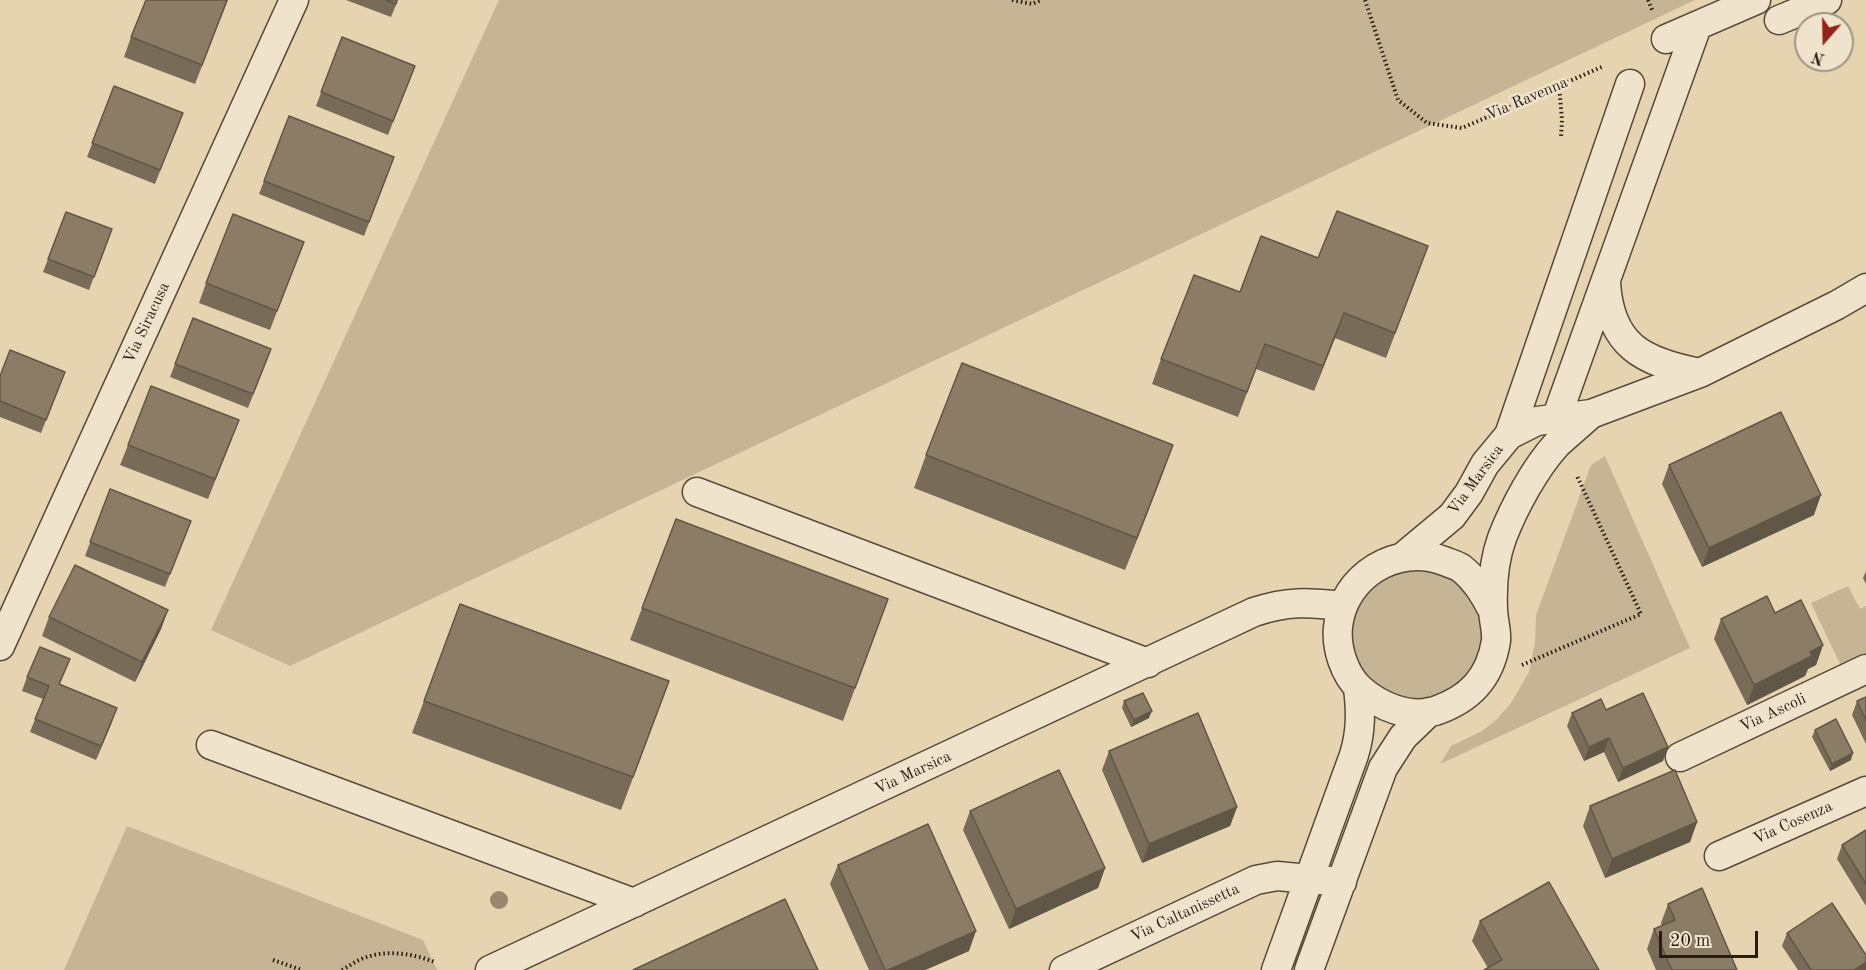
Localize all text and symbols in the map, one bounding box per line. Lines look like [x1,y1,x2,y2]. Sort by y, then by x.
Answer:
north arrow [1794,12,1854,72]
text: N [1810,47,1827,67]
street label: Via Ravenna [1483,73,1571,125]
street label: Via Siracusa [120,279,174,367]
street label: Via Marsica [1444,441,1508,519]
street label: Via Ascoli [1737,689,1809,737]
street label: Via Marsica [872,747,954,799]
street label: Via Cosenza [1750,797,1836,849]
street label: Via Caltanissetta [1127,879,1243,947]
scale bar [1662,919,1761,957]
text: 20 m [1670,932,1710,950]

